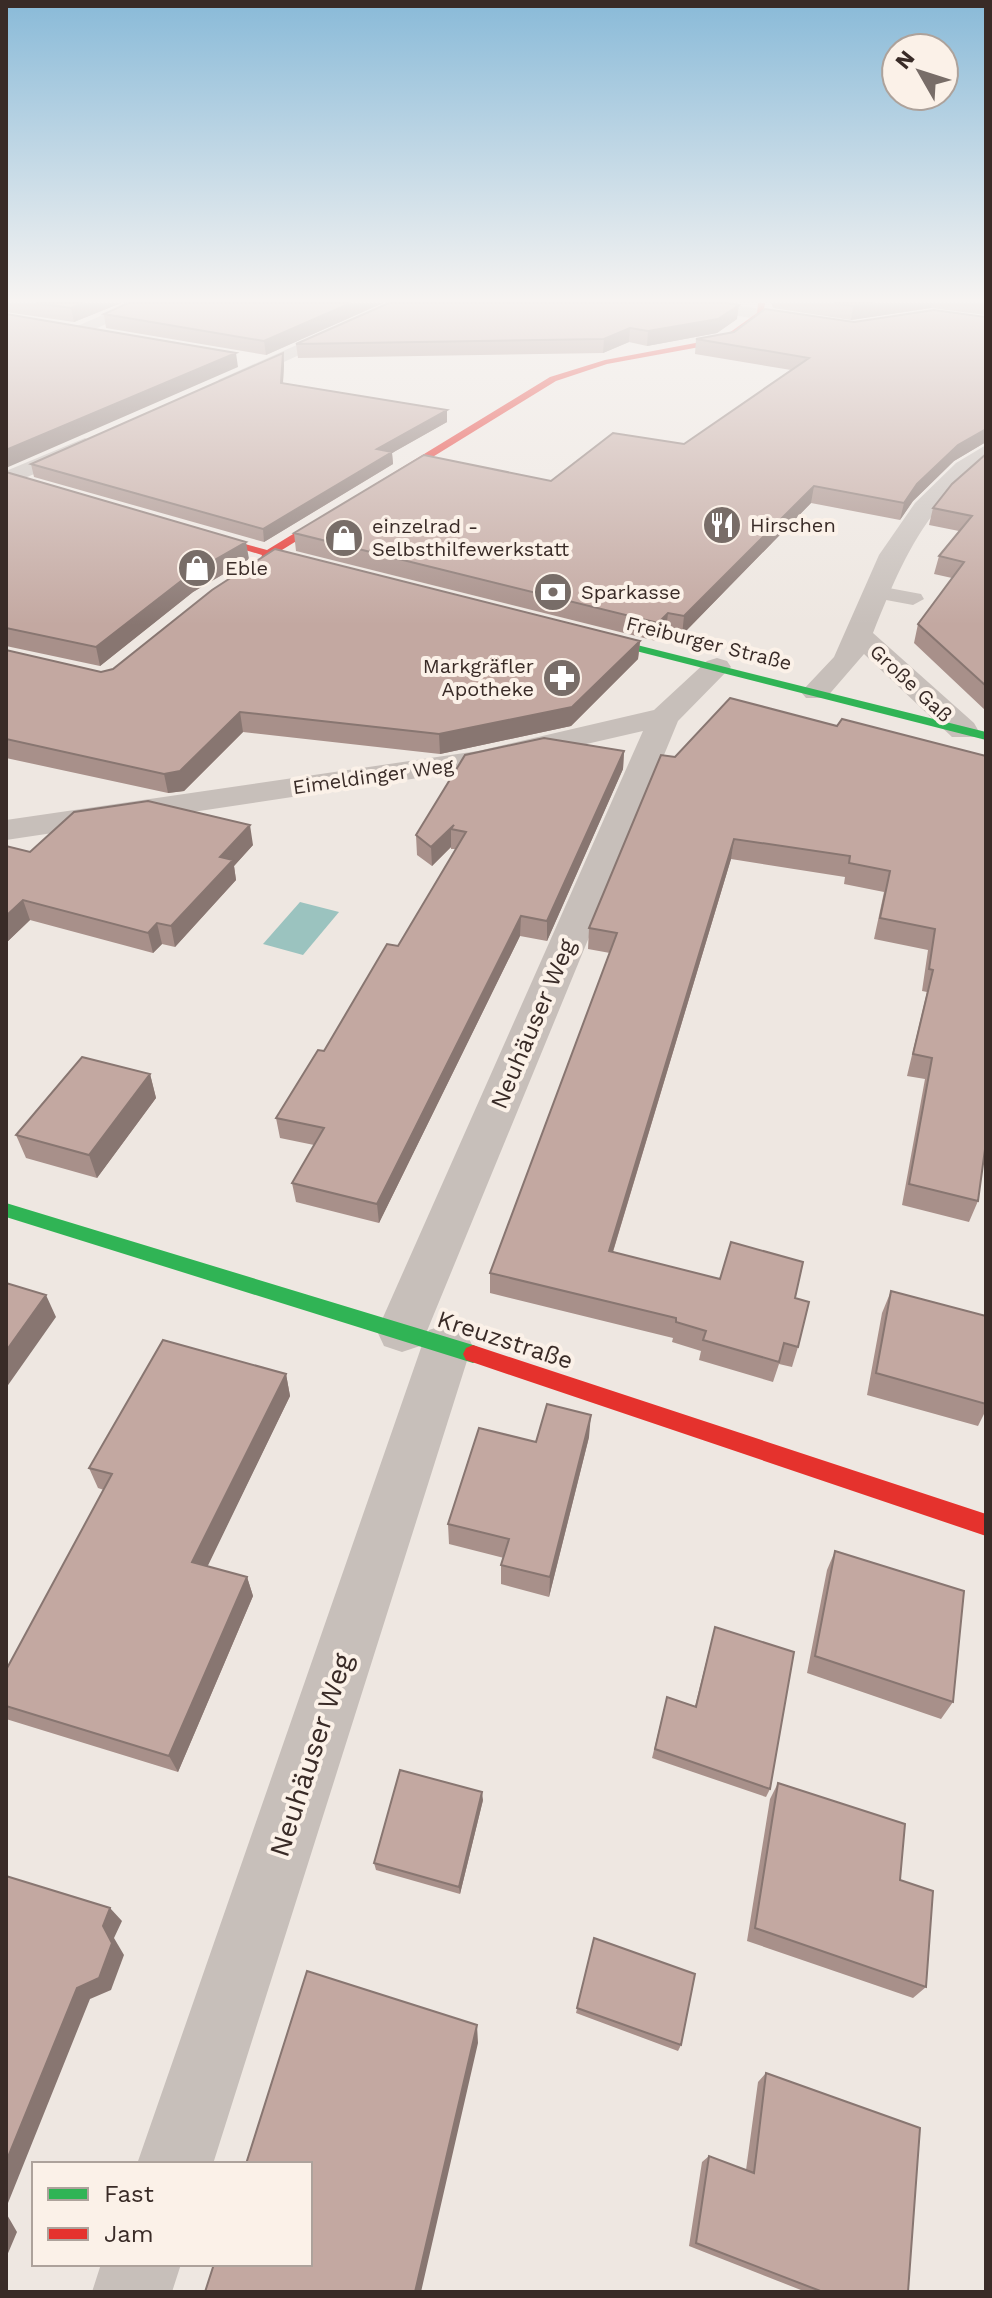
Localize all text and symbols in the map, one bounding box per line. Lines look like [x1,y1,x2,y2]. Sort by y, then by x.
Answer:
north arrow [880,32,960,112]
text: N [890,46,920,74]
restaurant icon: Hirschen [701,504,743,546]
place label: Hirschen [750,513,836,537]
place label: einzelrad - Selbsthilfewerkstatt [372,514,570,561]
shop icon: einzelrad - Selbsthilfewerkstatt [323,517,365,559]
shop icon: Eble [176,547,218,589]
place label: Eble [225,556,268,580]
bank icon: Sparkasse [532,571,574,613]
place label: Sparkasse [581,580,681,604]
street label: Freiburger Straße [624,611,794,675]
street label: Große Gaß [865,639,957,727]
place label: Markgräfler Apotheke [423,654,534,701]
pharmacy icon: Markgräfler Apotheke [541,657,583,699]
street label: Eimeldinger Weg [291,753,455,799]
street label: Neuhäuser Weg [485,935,581,1113]
street label: Kreuzstraße [434,1305,576,1375]
street label: Neuhäuser Weg [263,1649,359,1861]
legend [32,2162,312,2266]
text: Fast [104,2180,154,2208]
text: Jam [104,2220,154,2248]

